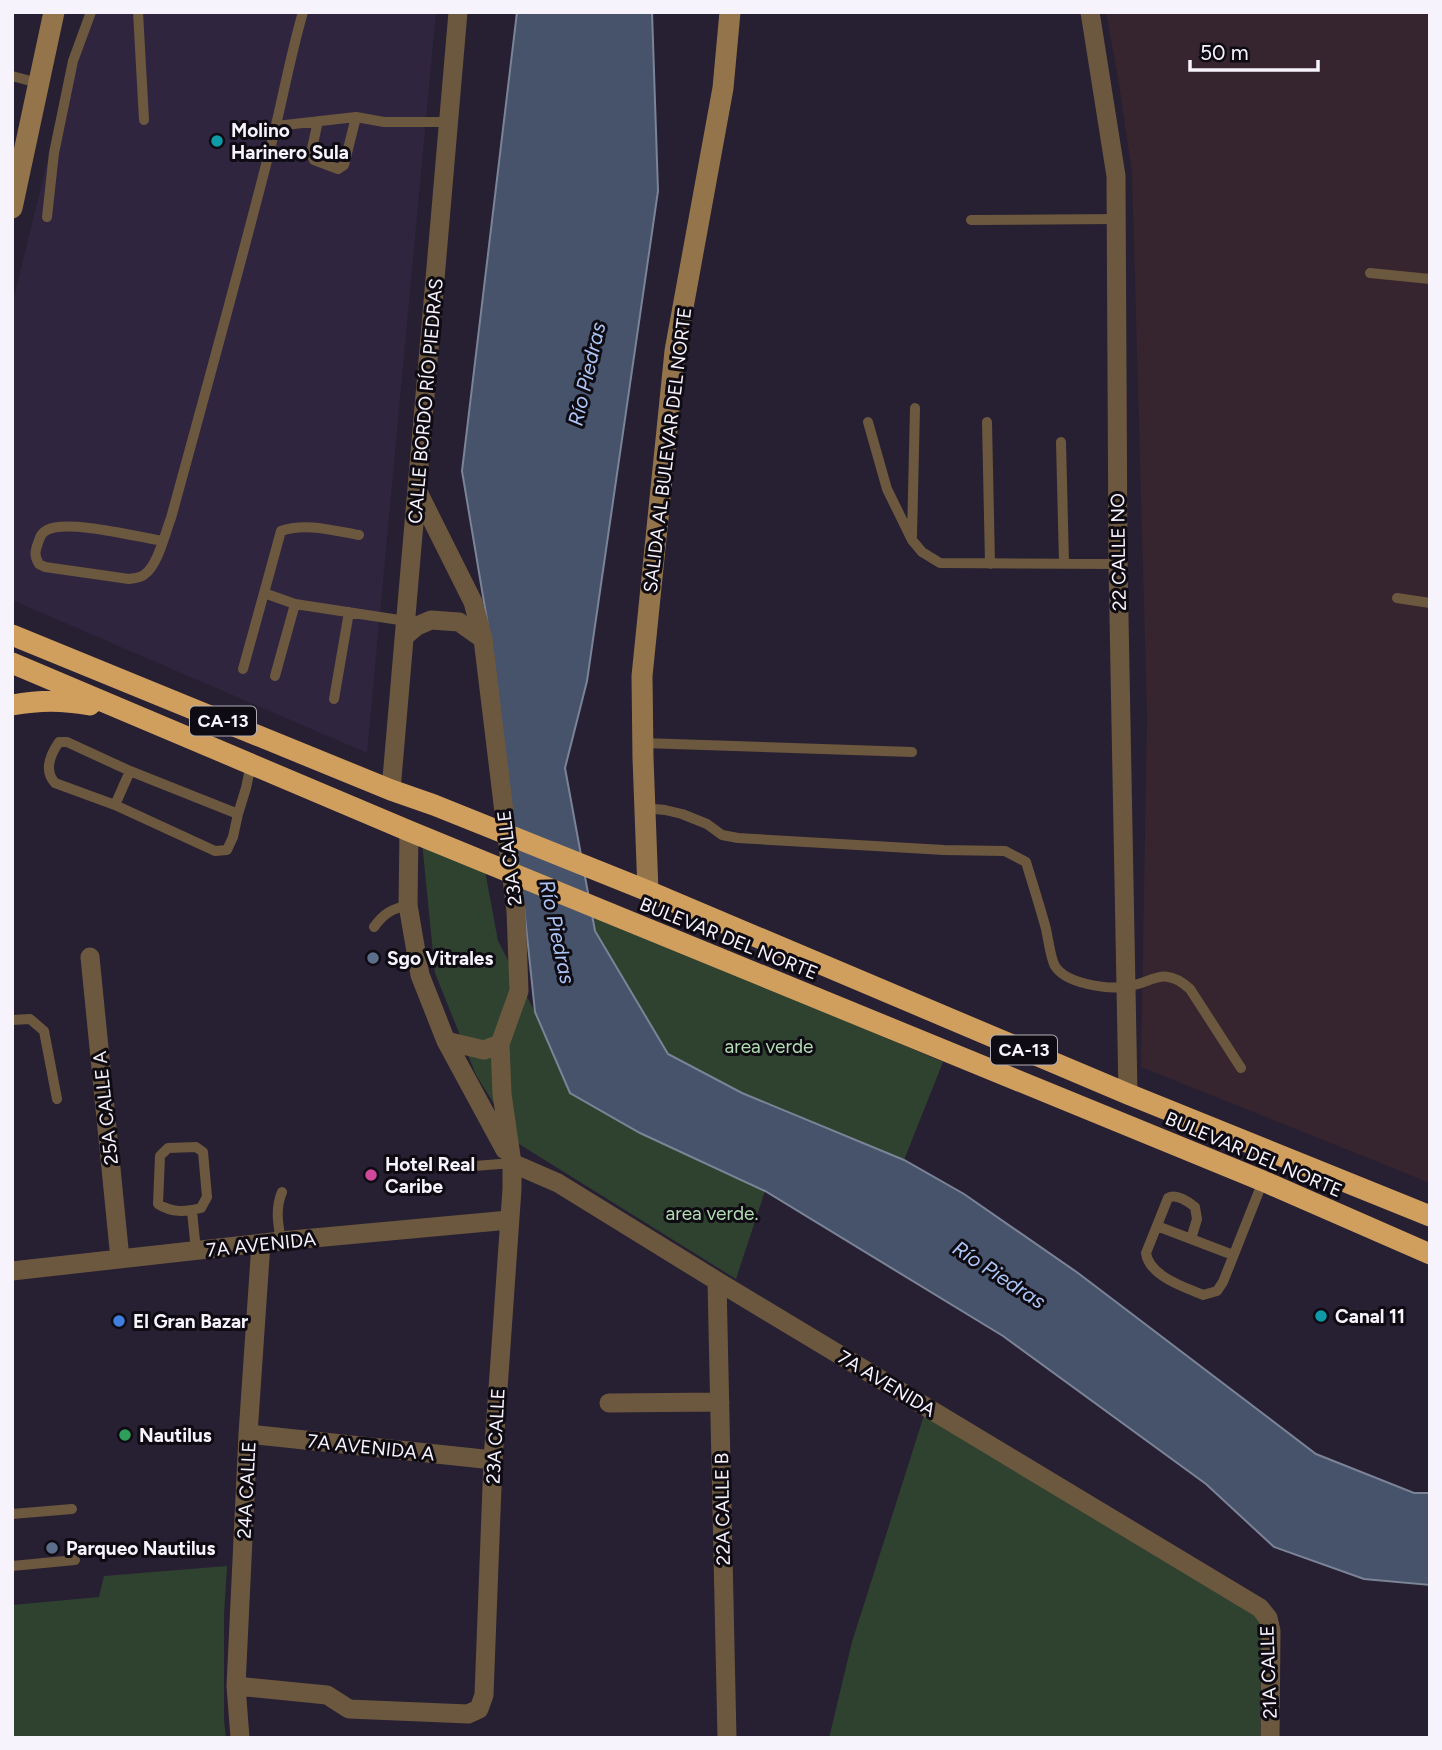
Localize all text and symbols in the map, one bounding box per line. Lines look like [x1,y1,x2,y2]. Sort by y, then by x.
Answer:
scale bar [1190,28,1318,72]
text: 50 m [1200,40,1249,65]
place label: Molino Harinero Sula [231,119,349,164]
marker: Molino Harinero Sula [209,133,225,149]
street label: CALLE BORDO RÍO PIEDRAS [403,277,448,525]
street label: SALIDA AL BULEVAR DEL NORTE [639,306,696,594]
water label: Río Piedras [562,319,611,428]
street label: 22 CALLE NO [1106,493,1131,611]
road number: CA-13 [190,706,256,736]
street label: 23A CALLE [492,809,527,907]
water label: Río Piedras [534,878,581,986]
street label: BULEVAR DEL NORTE [636,892,821,985]
place label: Sgo Vitrales [387,947,493,970]
marker: Sgo Vitrales [365,950,381,966]
park label: area verde [725,1035,813,1058]
road number: CA-13 [991,1036,1057,1064]
street label: 25A CALLE A [88,1050,123,1166]
street label: BULEVAR DEL NORTE [1162,1107,1346,1202]
place label: Hotel Real Caribe [385,1153,475,1198]
marker: Hotel Real Caribe [363,1167,379,1183]
park label: area verde. [666,1202,758,1225]
street label: 7A AVENIDA [205,1227,317,1262]
water label: Río Piedras [948,1235,1050,1314]
place label: Canal 11 [1335,1305,1405,1328]
marker: Canal 11 [1313,1308,1329,1324]
place label: El Gran Bazar [133,1310,248,1333]
marker: El Gran Bazar [111,1313,127,1329]
street label: 7A AVENIDA [834,1345,940,1422]
street label: 23A CALLE [482,1387,509,1485]
place label: Nautilus [139,1424,212,1447]
marker: Nautilus [117,1427,133,1443]
street label: 7A AVENIDA A [306,1429,436,1466]
street label: 24A CALLE [232,1441,261,1539]
street label: 22A CALLE B [710,1452,735,1566]
place label: Parqueo Nautilus [66,1537,215,1560]
marker: Parqueo Nautilus [44,1540,60,1556]
street label: 21A CALLE [1255,1625,1282,1719]

